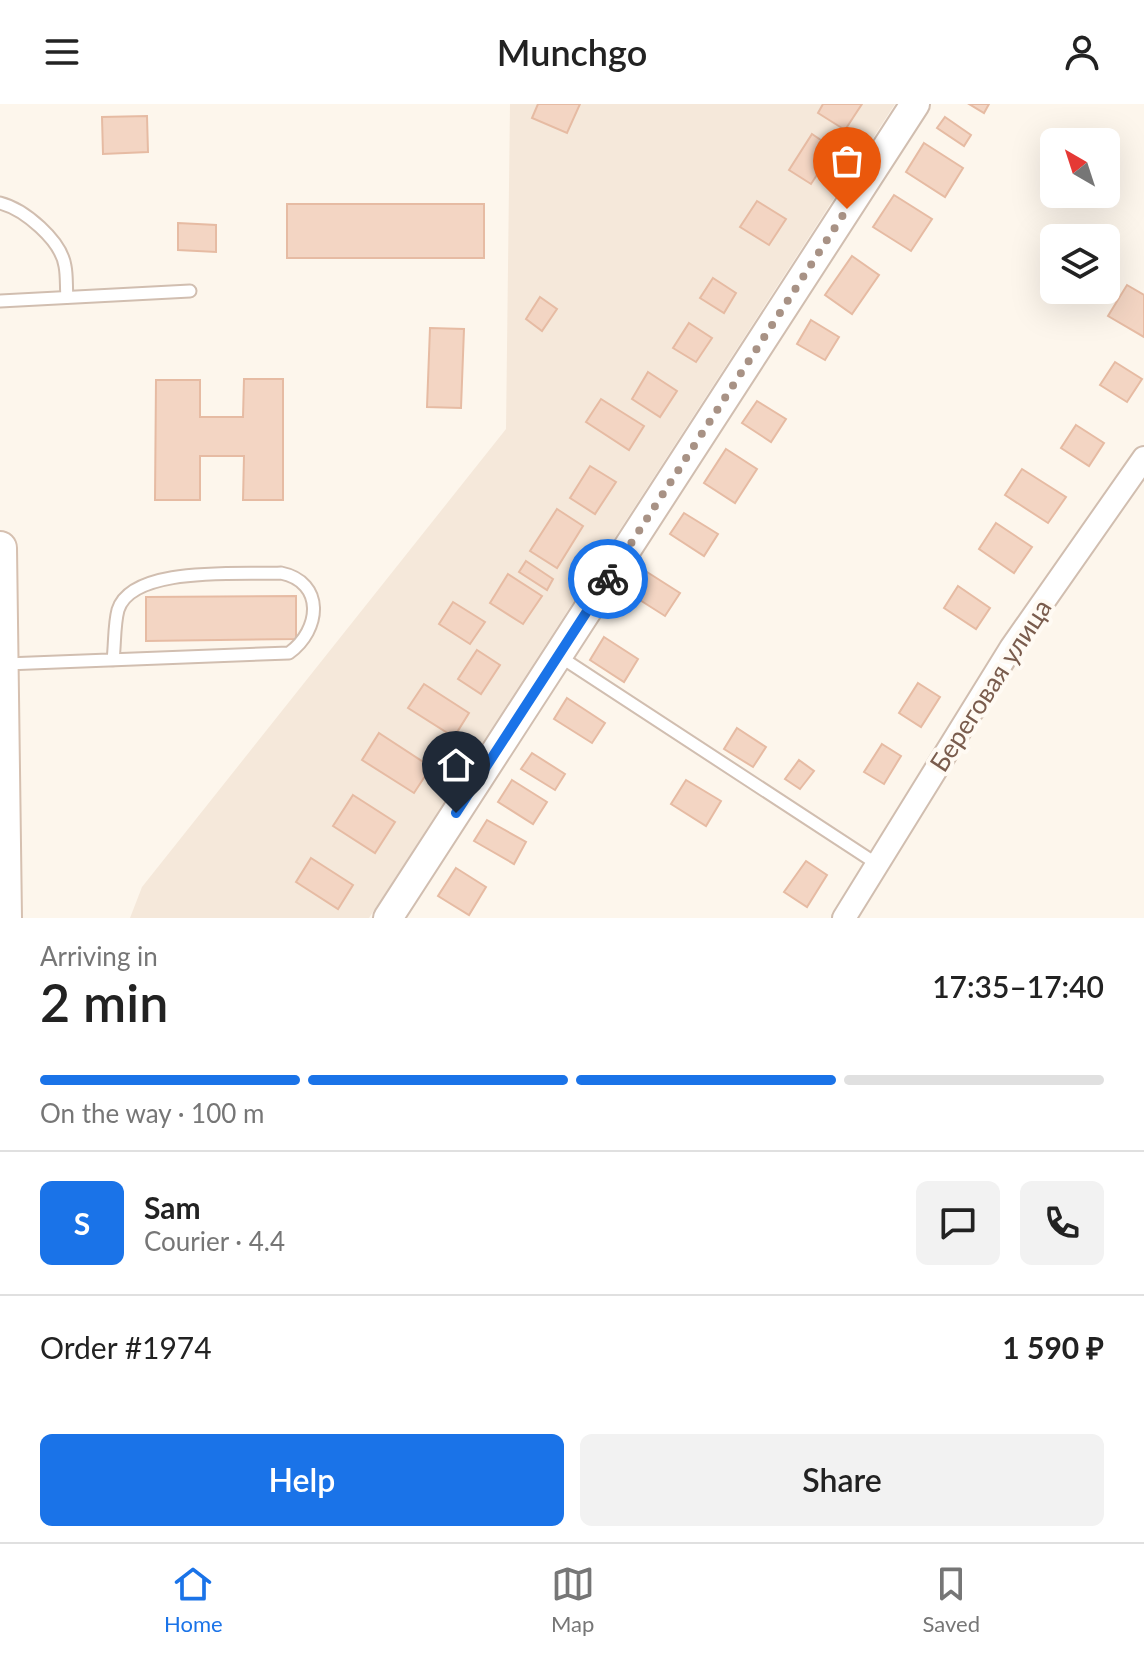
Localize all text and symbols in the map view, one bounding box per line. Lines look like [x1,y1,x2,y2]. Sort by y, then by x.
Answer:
icon: menu [40,30,84,74]
text: Munchgo [497,30,647,74]
icon: person [1060,30,1104,74]
pin [813,127,881,209]
north arrow [1040,128,1120,208]
map controls [1040,128,1120,304]
icon: bag [825,139,869,183]
button: layers [1040,224,1120,304]
courier [568,539,648,619]
icon: bike [586,557,630,601]
street label: Береговая улица [922,593,1058,777]
pin [422,731,490,813]
icon: home [434,743,478,787]
text: Arriving in [40,940,158,972]
text: 17:35–17:40 [932,968,1104,1004]
text: 2 min [40,971,168,1033]
text: On the way · 100 m [40,1097,264,1129]
button: chat [916,1181,1000,1265]
button: phone [1020,1181,1104,1265]
text: Sam [144,1189,201,1225]
text: S [74,1205,90,1241]
text: Courier · 4.4 [144,1225,285,1257]
text: Order #1974 [40,1329,212,1365]
text: 1 590 ₽ [1002,1329,1104,1365]
button: Help [40,1434,564,1526]
button: Share [580,1434,1104,1526]
tab: Home [164,1562,223,1637]
tab: Map [551,1562,595,1637]
tab: Saved [923,1562,980,1637]

